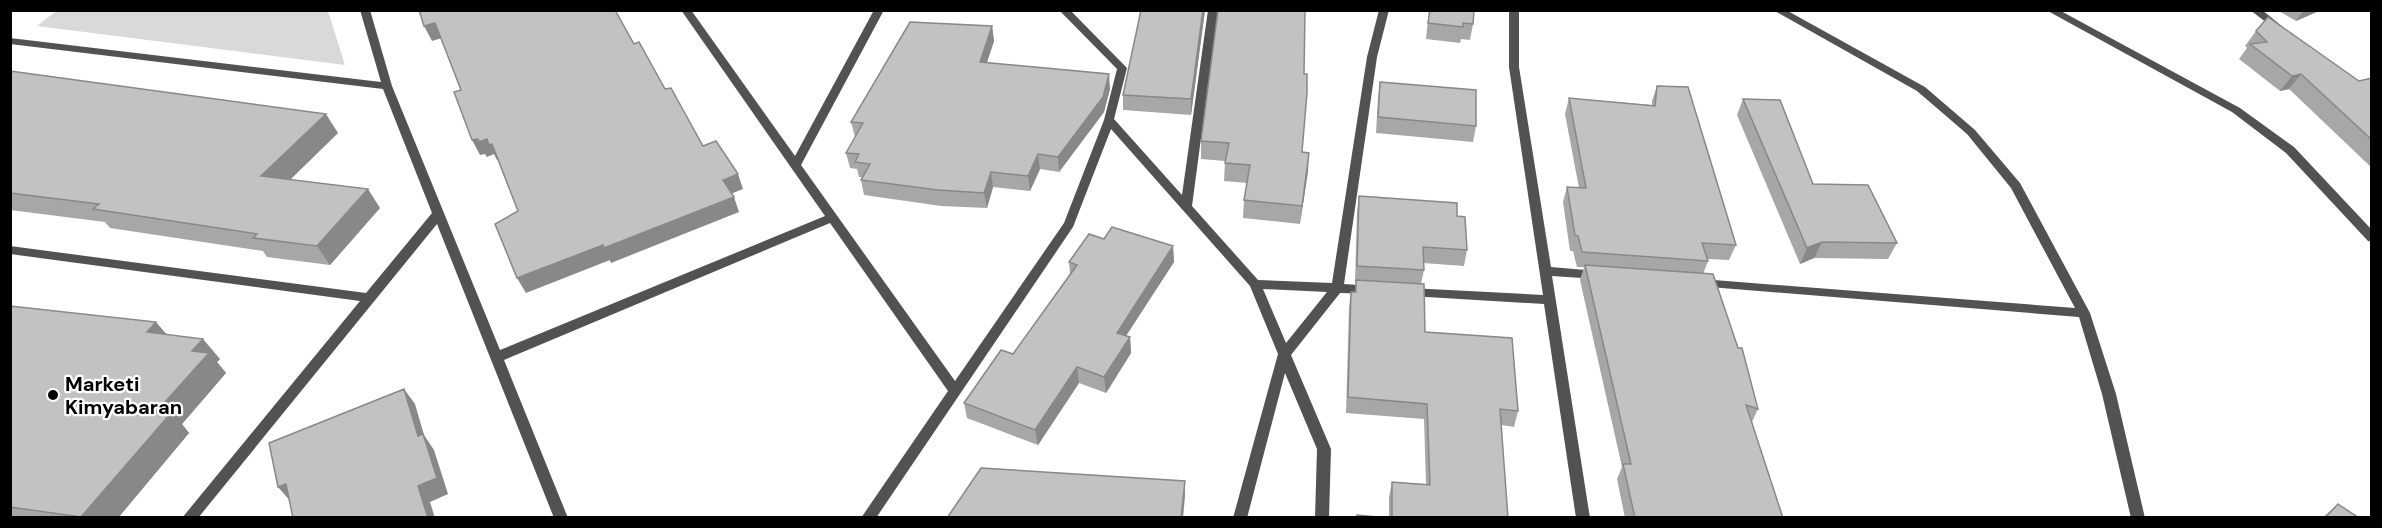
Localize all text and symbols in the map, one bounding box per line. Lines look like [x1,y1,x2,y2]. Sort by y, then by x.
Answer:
place label: Marketi Kimyabaran [65,371,182,420]
marker: Marketi Kimyabaran [46,388,60,402]

